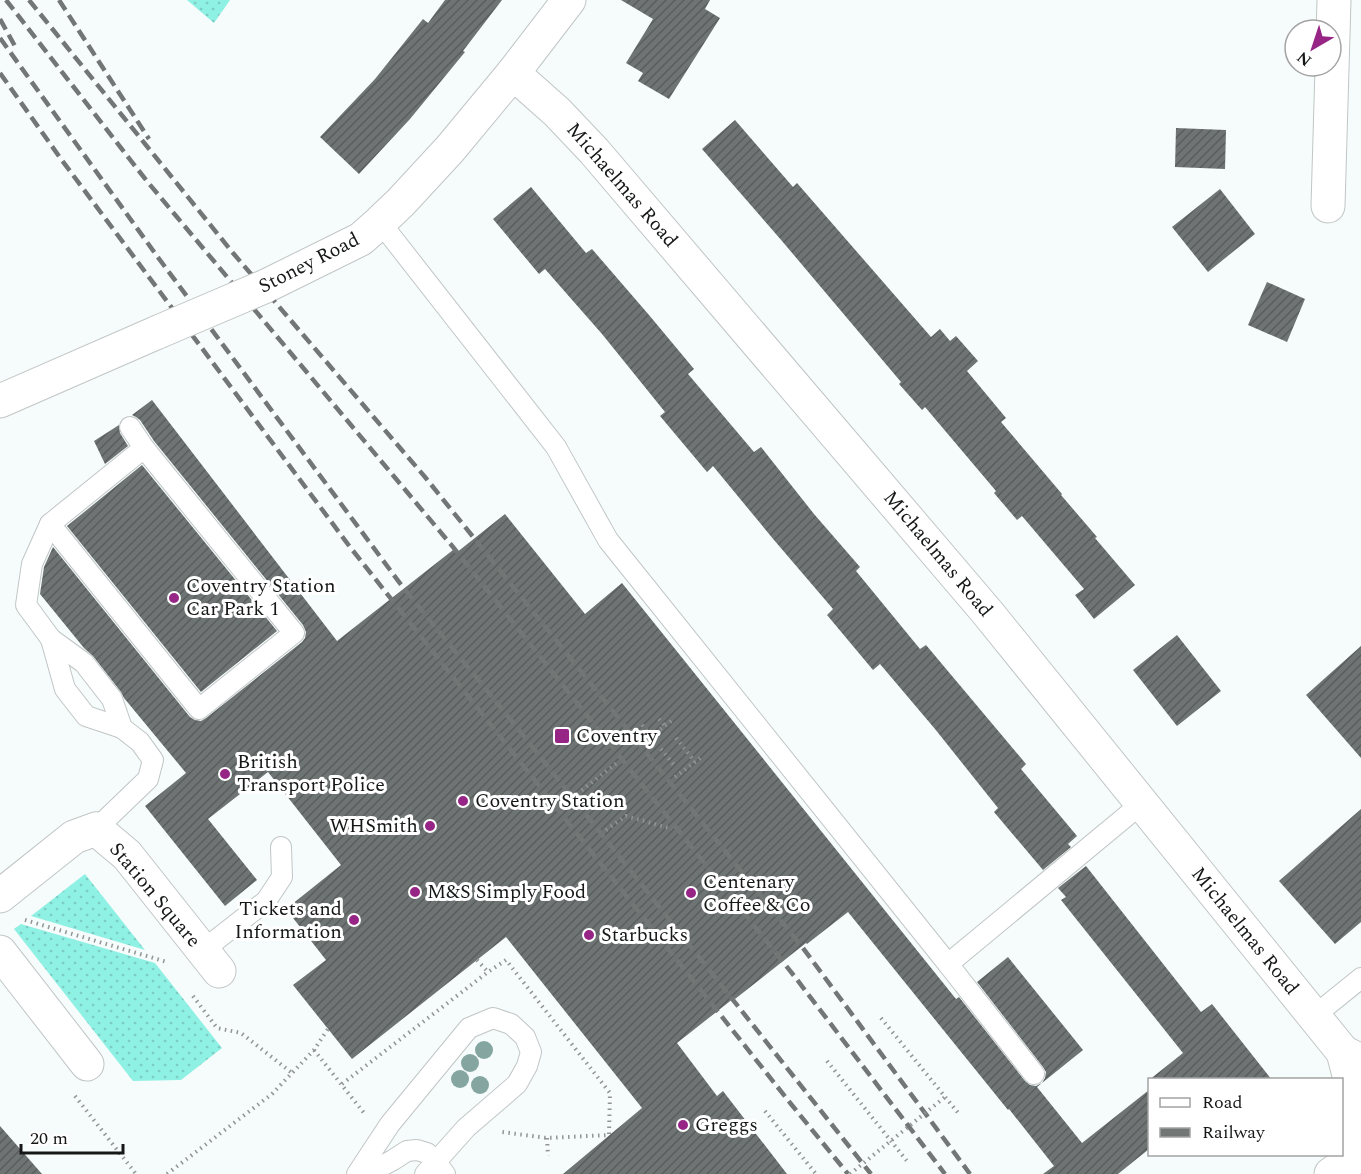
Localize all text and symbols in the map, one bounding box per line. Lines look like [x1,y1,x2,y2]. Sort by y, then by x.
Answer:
north arrow [1283,18,1343,78]
text: N [1292,45,1317,72]
street label: Michaelmas Road [559,116,685,254]
street label: Stoney Road [253,225,365,301]
street label: Michaelmas Road [876,484,1000,624]
place label: Coventry Station Car Park 1 [186,571,336,624]
marker: Coventry Station Car Park 1 [167,591,181,605]
place label: Coventry [576,721,658,751]
marker: Coventry [553,727,571,745]
place label: British Transport Police [237,747,385,800]
marker: British Transport Police [218,767,232,781]
place label: Coventry Station [475,786,625,816]
marker: Coventry Station [456,794,470,808]
place label: WHSmith [329,811,418,841]
marker: WHSmith [423,819,437,833]
street label: Station Square [102,836,208,954]
street label: Michaelmas Road [1184,860,1306,1002]
place label: Centenary Coffee & Co [703,867,811,920]
place label: M&S Simply Food [427,877,586,907]
marker: M&S Simply Food [408,885,422,899]
marker: Centenary Coffee & Co [684,886,698,900]
place label: Tickets and Information [234,894,342,947]
marker: Tickets and Information [347,913,361,927]
place label: Starbucks [601,920,688,950]
marker: Starbucks [582,928,596,942]
legend [1148,1078,1343,1156]
text: Road [1202,1089,1243,1116]
place label: Greggs [695,1110,758,1140]
scale bar [21,1117,123,1155]
marker: Greggs [676,1118,690,1132]
text: Railway [1202,1119,1266,1146]
text: 20 m [30,1125,68,1152]

